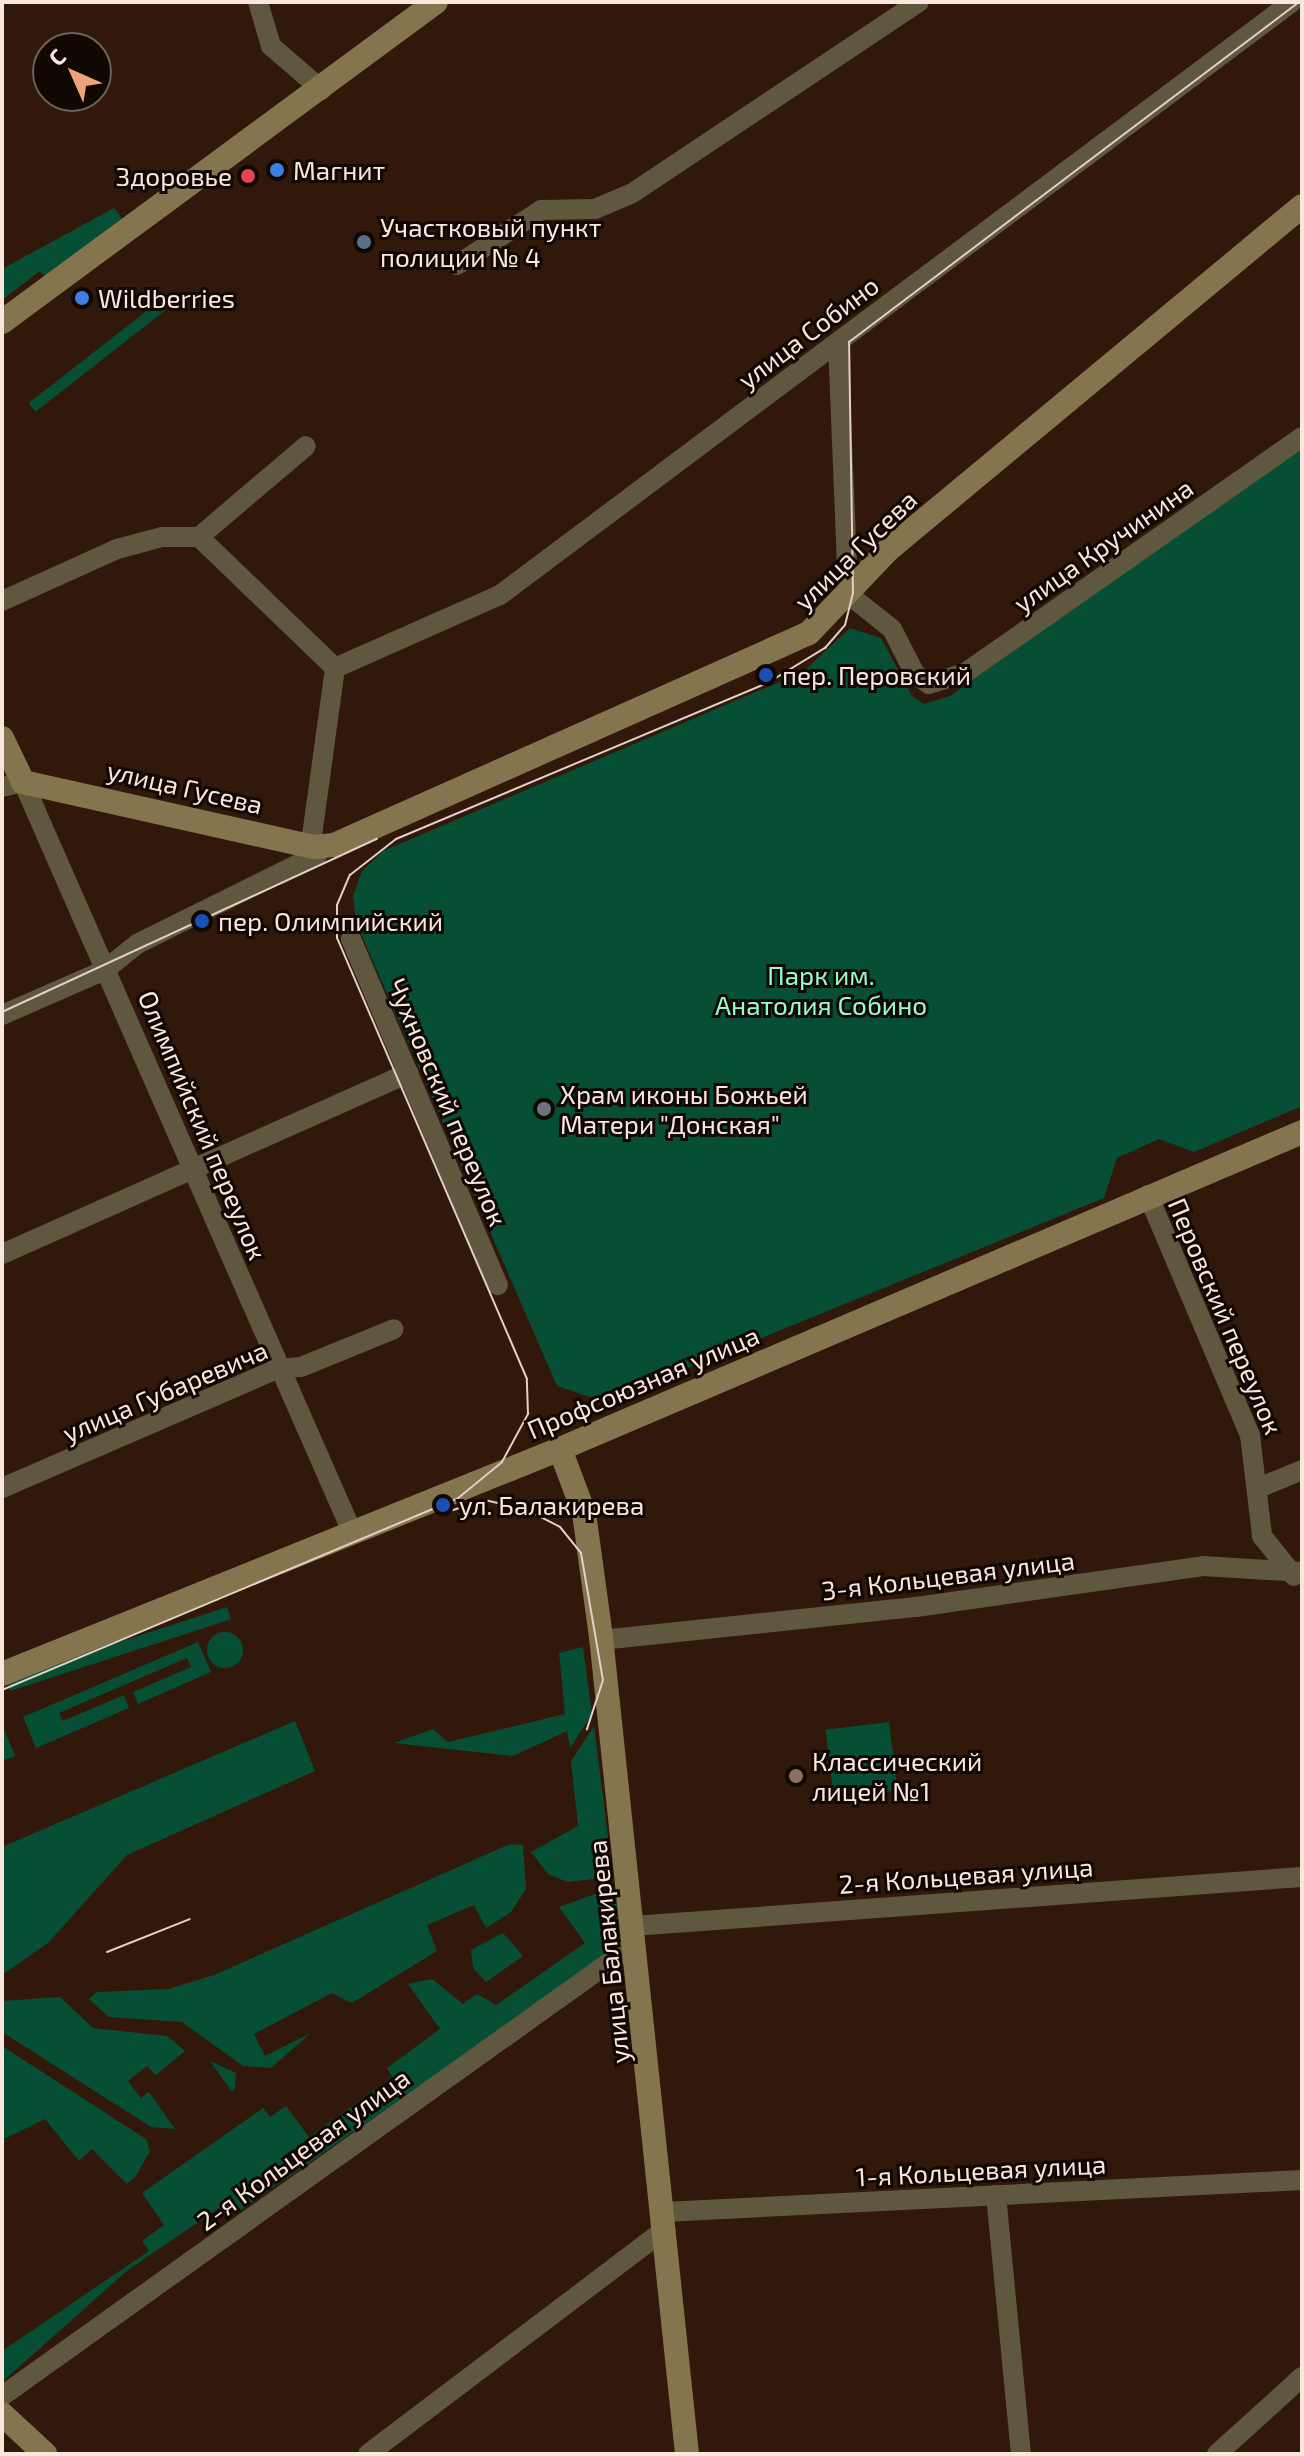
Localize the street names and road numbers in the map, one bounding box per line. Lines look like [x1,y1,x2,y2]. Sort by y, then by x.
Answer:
street label: улица Собино [732,269,884,395]
street label: улица Кручинина [1007,471,1199,619]
street label: улица Гусева [787,484,923,616]
street label: улица Гусева [104,754,266,820]
street label: Чухновский переулок [382,974,514,1230]
street label: Олимпийский переулок [132,986,274,1264]
street label: Перовский переулок [1162,1193,1290,1439]
street label: Профсоюзная улица [522,1319,764,1445]
street label: улица Губаревича [58,1334,272,1448]
street label: 3-я Кольцевая улица [820,1544,1076,1606]
street label: улица Балакирева [581,1839,635,2065]
street label: 2-я Кольцевая улица [838,1851,1094,1899]
street label: 2-я Кольцевая улица [191,2061,415,2237]
street label: 1-я Кольцевая улица [855,2148,1107,2192]

